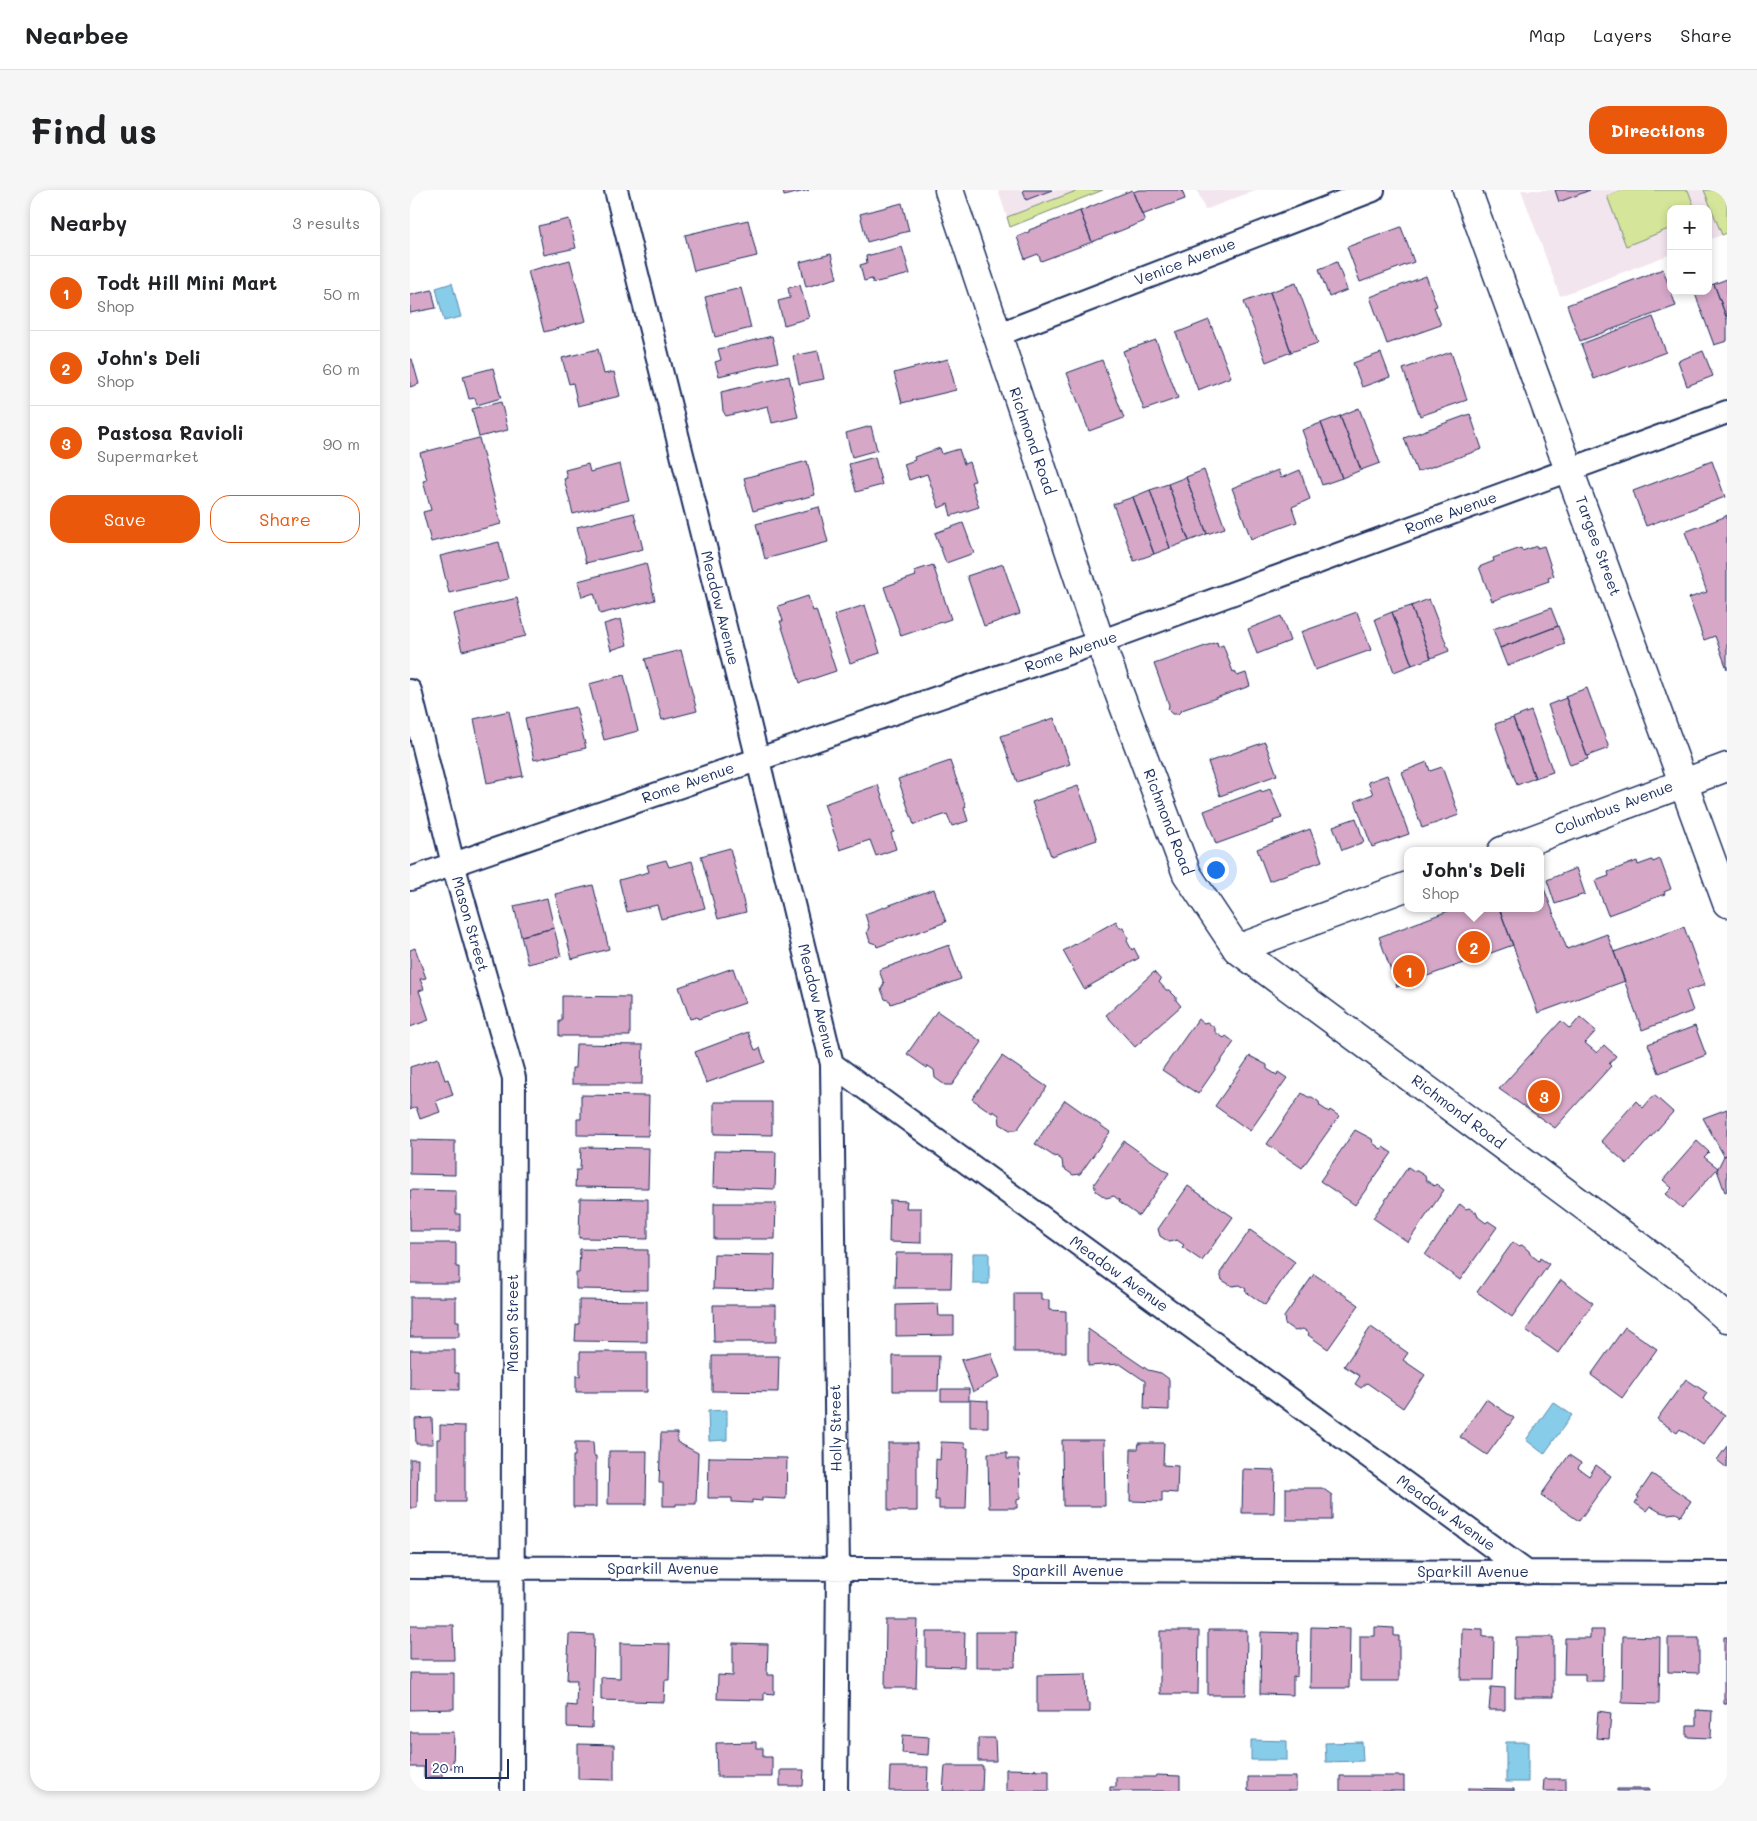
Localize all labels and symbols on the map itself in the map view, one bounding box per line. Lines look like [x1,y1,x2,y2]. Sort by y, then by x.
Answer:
street label: Venice Avenue [1131,233,1238,290]
street label: Richmond Road [1005,384,1061,497]
street label: Rome Avenue [1402,486,1499,538]
street label: Targee Street [1572,493,1626,598]
street label: Meadow Avenue [697,548,745,667]
street label: Rome Avenue [1022,626,1120,676]
street label: Rome Avenue [639,757,737,807]
street label: Richmond Road [1139,766,1198,878]
street label: Columbus Avenue [1552,775,1676,839]
your location [1203,857,1229,883]
street label: Mason Street [448,874,494,974]
pin: 2 [1458,928,1490,966]
street label: Meadow Avenue [794,941,842,1060]
pin: 1 [1393,952,1425,990]
street label: Richmond Road [1408,1069,1509,1153]
pin: 3 [1528,1077,1560,1115]
street label: Meadow Avenue [1066,1231,1173,1316]
street label: Mason Street [502,1274,522,1372]
street label: Holly Street [824,1384,846,1472]
street label: Meadow Avenue [1393,1470,1500,1555]
street label: Sparkill Avenue [607,1558,719,1578]
street label: Sparkill Avenue [1012,1560,1124,1580]
street label: Sparkill Avenue [1417,1561,1529,1581]
scale bar [425,1756,509,1779]

